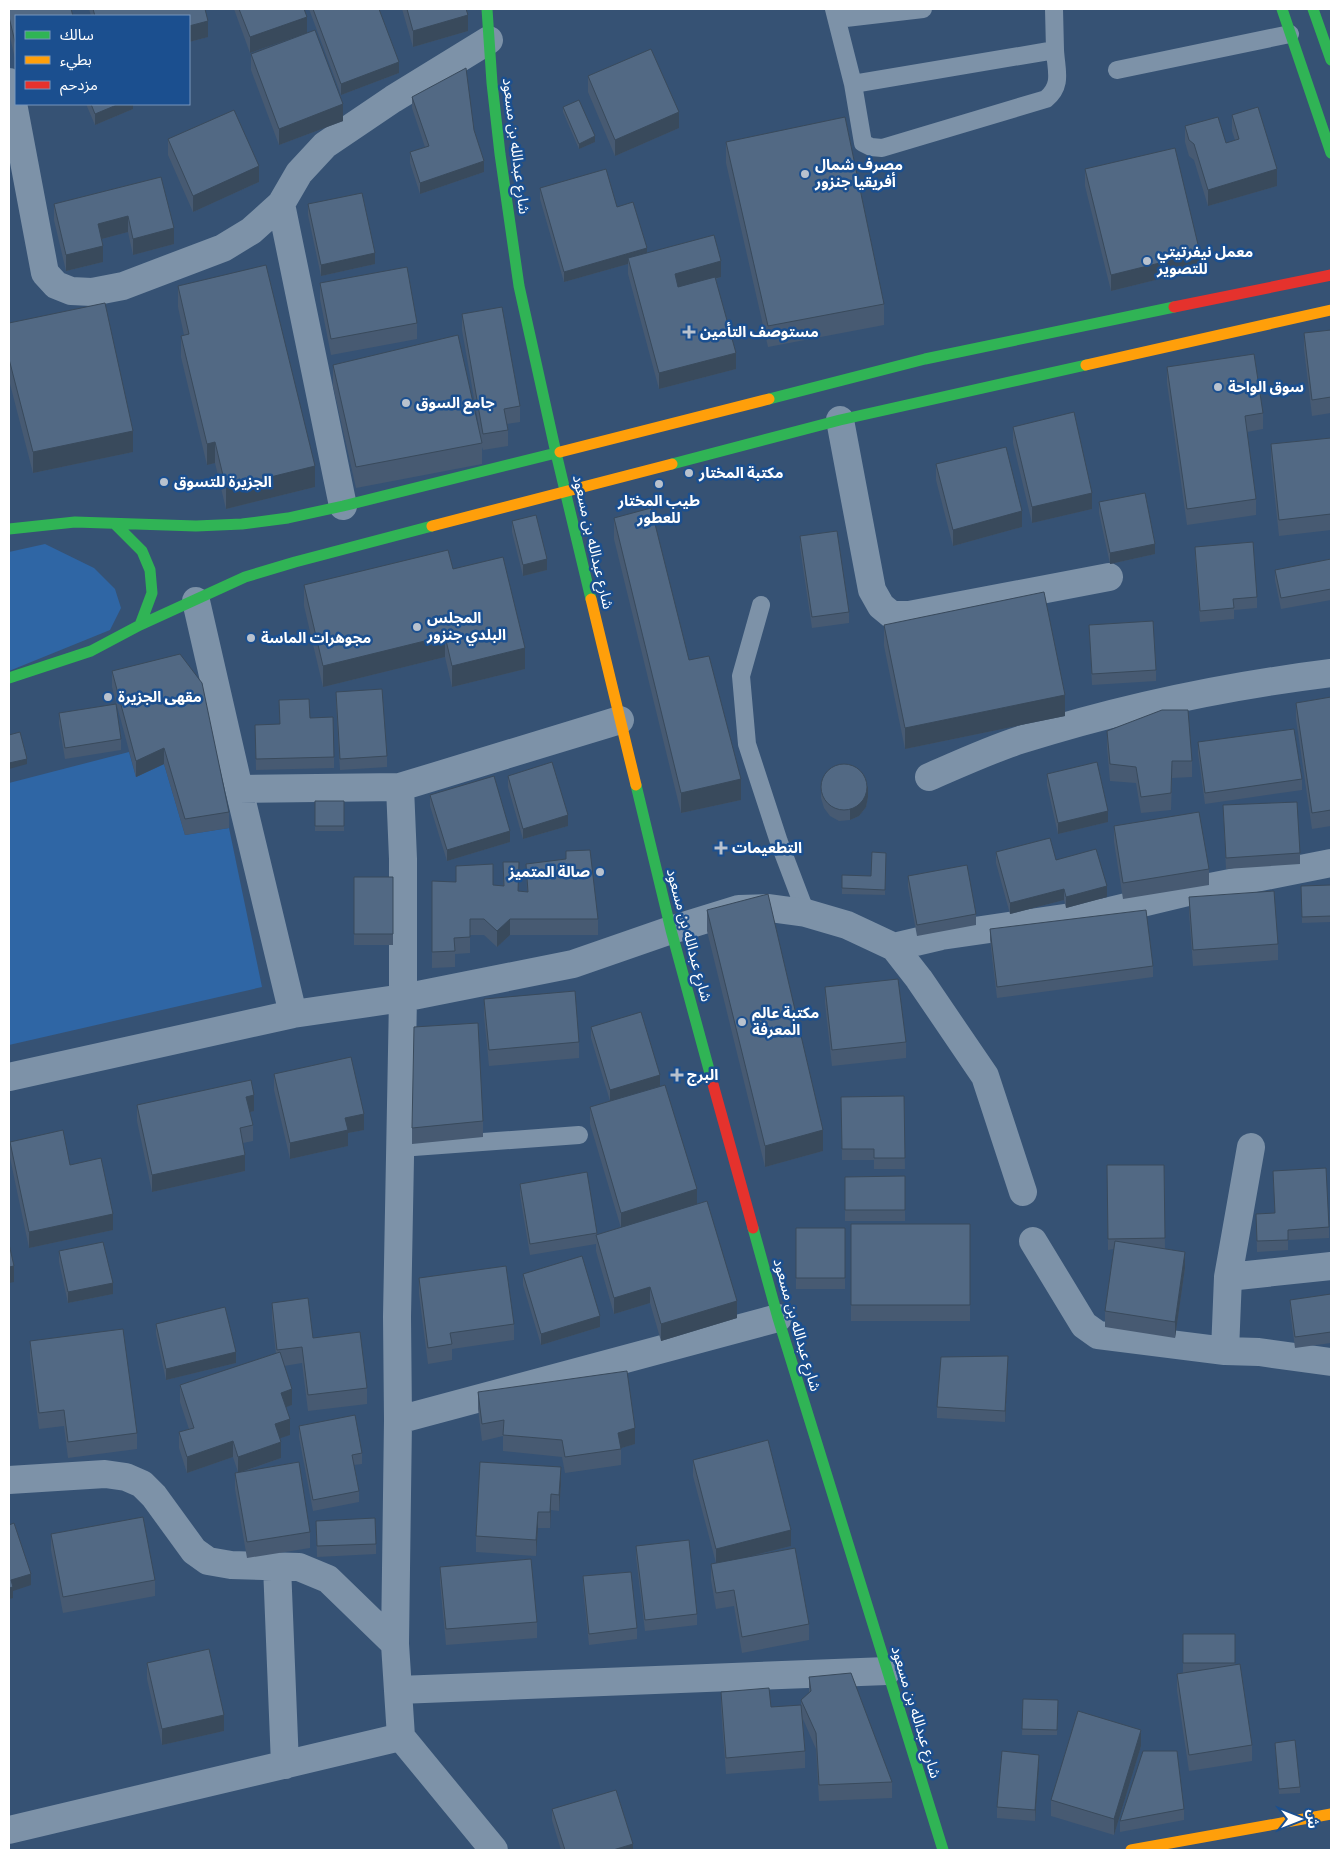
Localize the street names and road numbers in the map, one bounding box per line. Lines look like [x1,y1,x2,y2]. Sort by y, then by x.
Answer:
street label: شارع عبدالله بن مسعود [496,77,533,216]
street label: شارع عبدالله بن مسعود [566,473,617,612]
street label: شارع عبدالله بن مسعود [660,866,716,1005]
street label: شارع عبدالله بن مسعود [767,1256,825,1395]
street label: شارع عبدالله بن مسعود [884,1644,945,1781]

